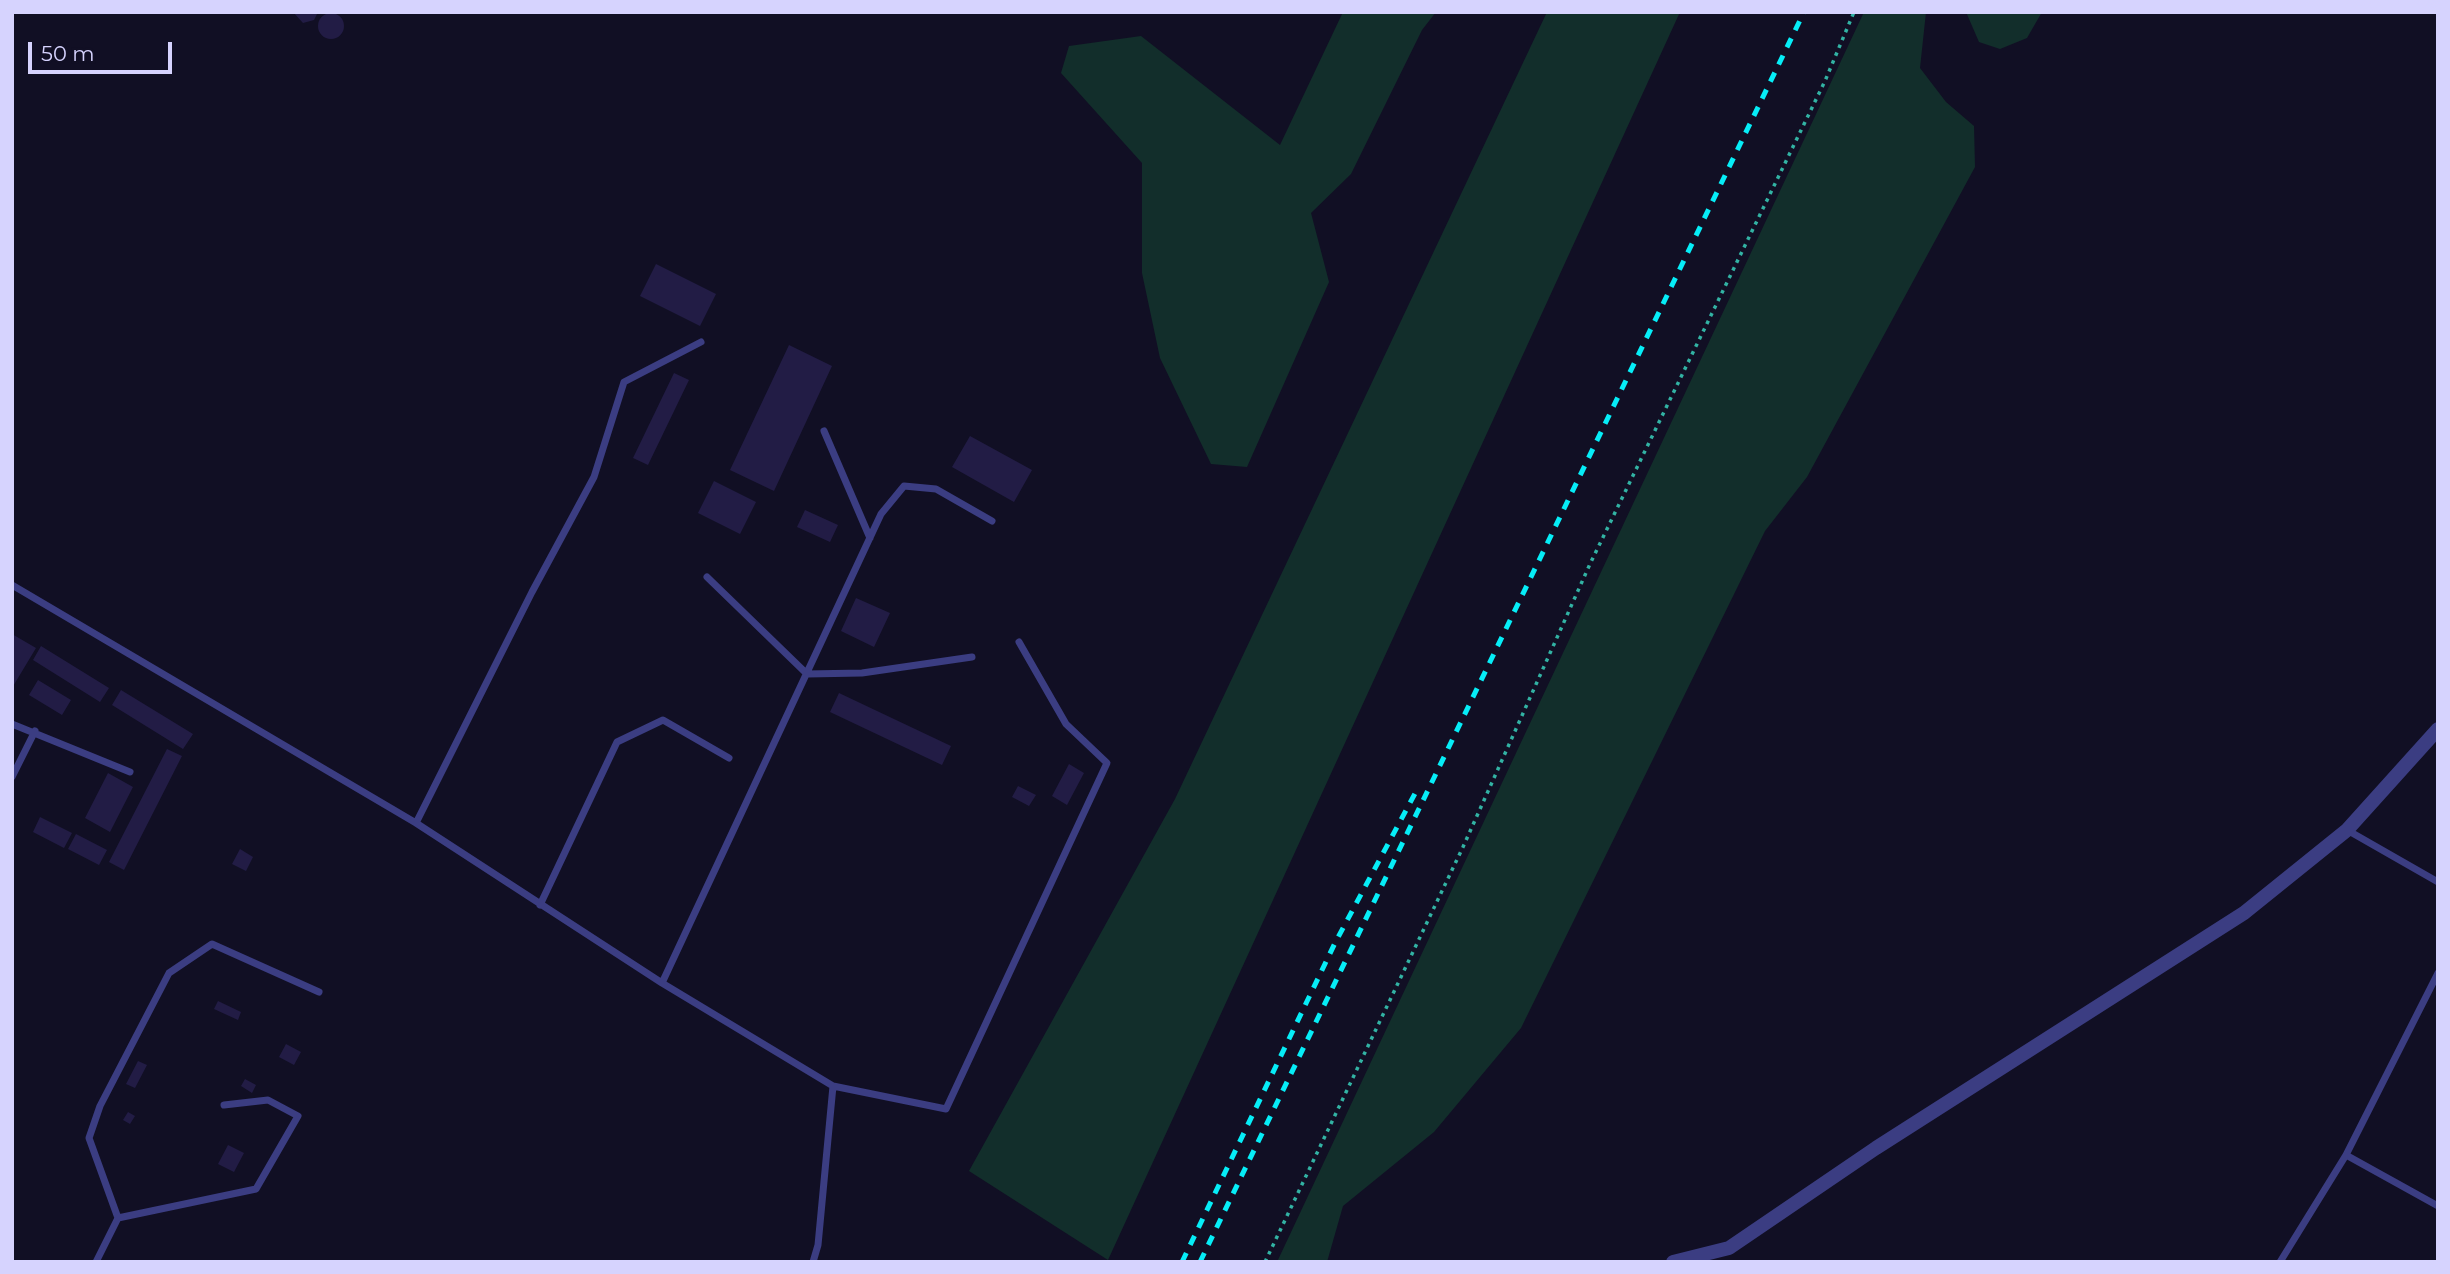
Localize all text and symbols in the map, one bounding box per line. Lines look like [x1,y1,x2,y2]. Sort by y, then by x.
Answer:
scale bar [32,28,175,72]
text: 50 m [41,41,95,66]

